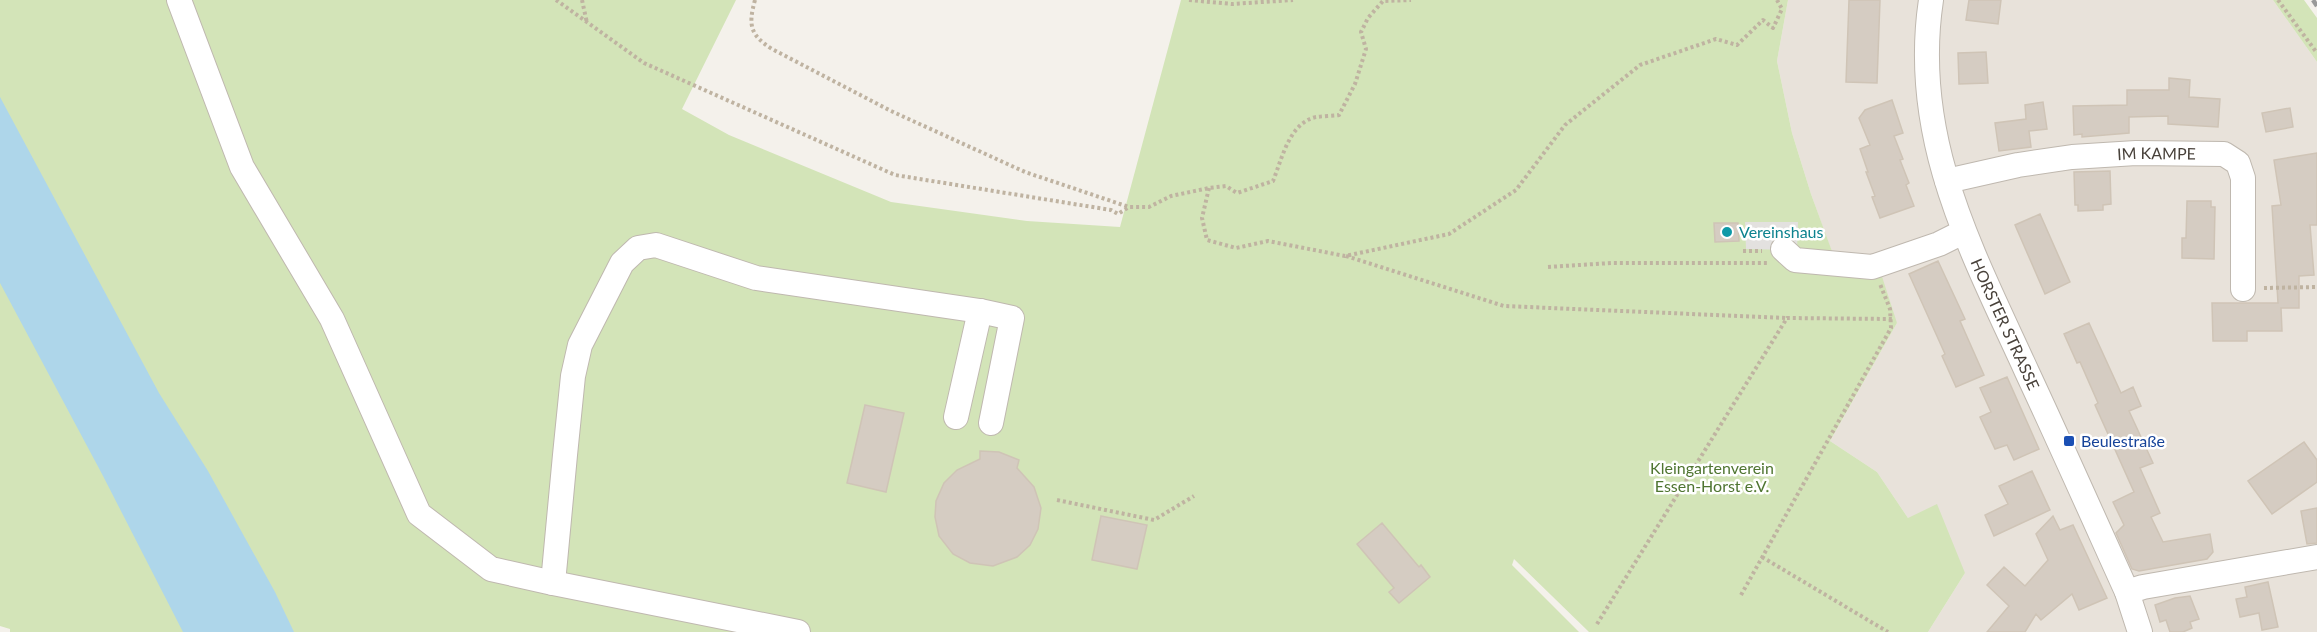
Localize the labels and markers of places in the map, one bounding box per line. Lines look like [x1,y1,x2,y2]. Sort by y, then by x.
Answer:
place label: Vereinshaus [1739,222,1824,241]
marker: Vereinshaus [1720,225,1734,239]
place label: Beulestraße [2081,431,2165,450]
marker: Beulestraße [2062,434,2076,448]

